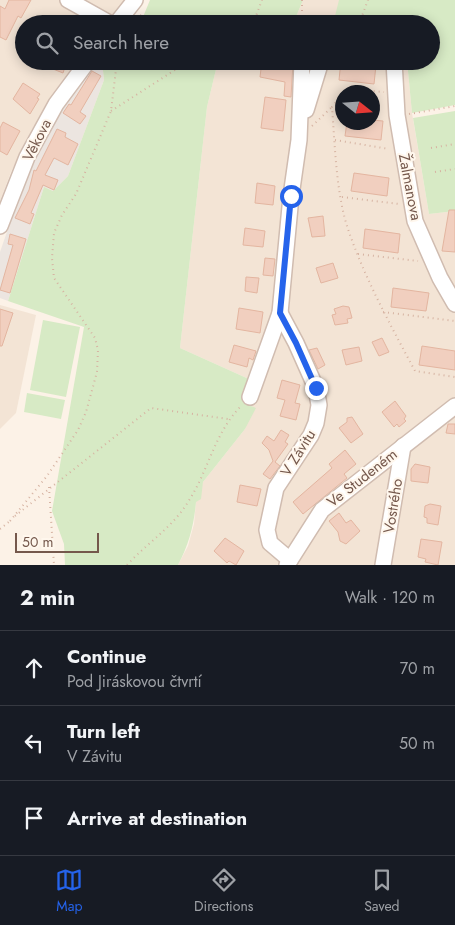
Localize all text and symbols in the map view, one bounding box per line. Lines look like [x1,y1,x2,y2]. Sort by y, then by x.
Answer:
search box [15,15,440,70]
icon: search [33,29,61,57]
text: Search here [73,29,169,56]
north arrow [335,85,380,130]
street label: Věkova [17,115,57,165]
street label: Žalmanova [393,152,427,222]
route start [280,185,303,208]
route end [305,377,328,400]
street label: V Závitu [275,425,321,481]
street label: Ve Studeném [322,443,402,513]
street label: Vostrého [378,477,408,535]
scale bar [15,530,99,553]
text: 50 m [22,532,53,552]
text: 2 min [20,583,75,613]
text: Walk · 120 m [345,586,435,609]
text: Continue [67,643,146,670]
icon: ahead [20,654,48,682]
text: 70 m [400,657,435,680]
text: Pod Jiráskovou čtvrtí [67,670,202,693]
text: Turn left [67,718,140,745]
icon: left [20,729,48,757]
text: 50 m [399,732,435,755]
text: V Závitu [67,745,122,768]
icon: arrive [20,804,48,832]
text: Arrive at destination [67,805,247,832]
tab: Map [55,866,83,916]
tab: Directions [194,866,253,916]
tab: Saved [364,866,400,916]

